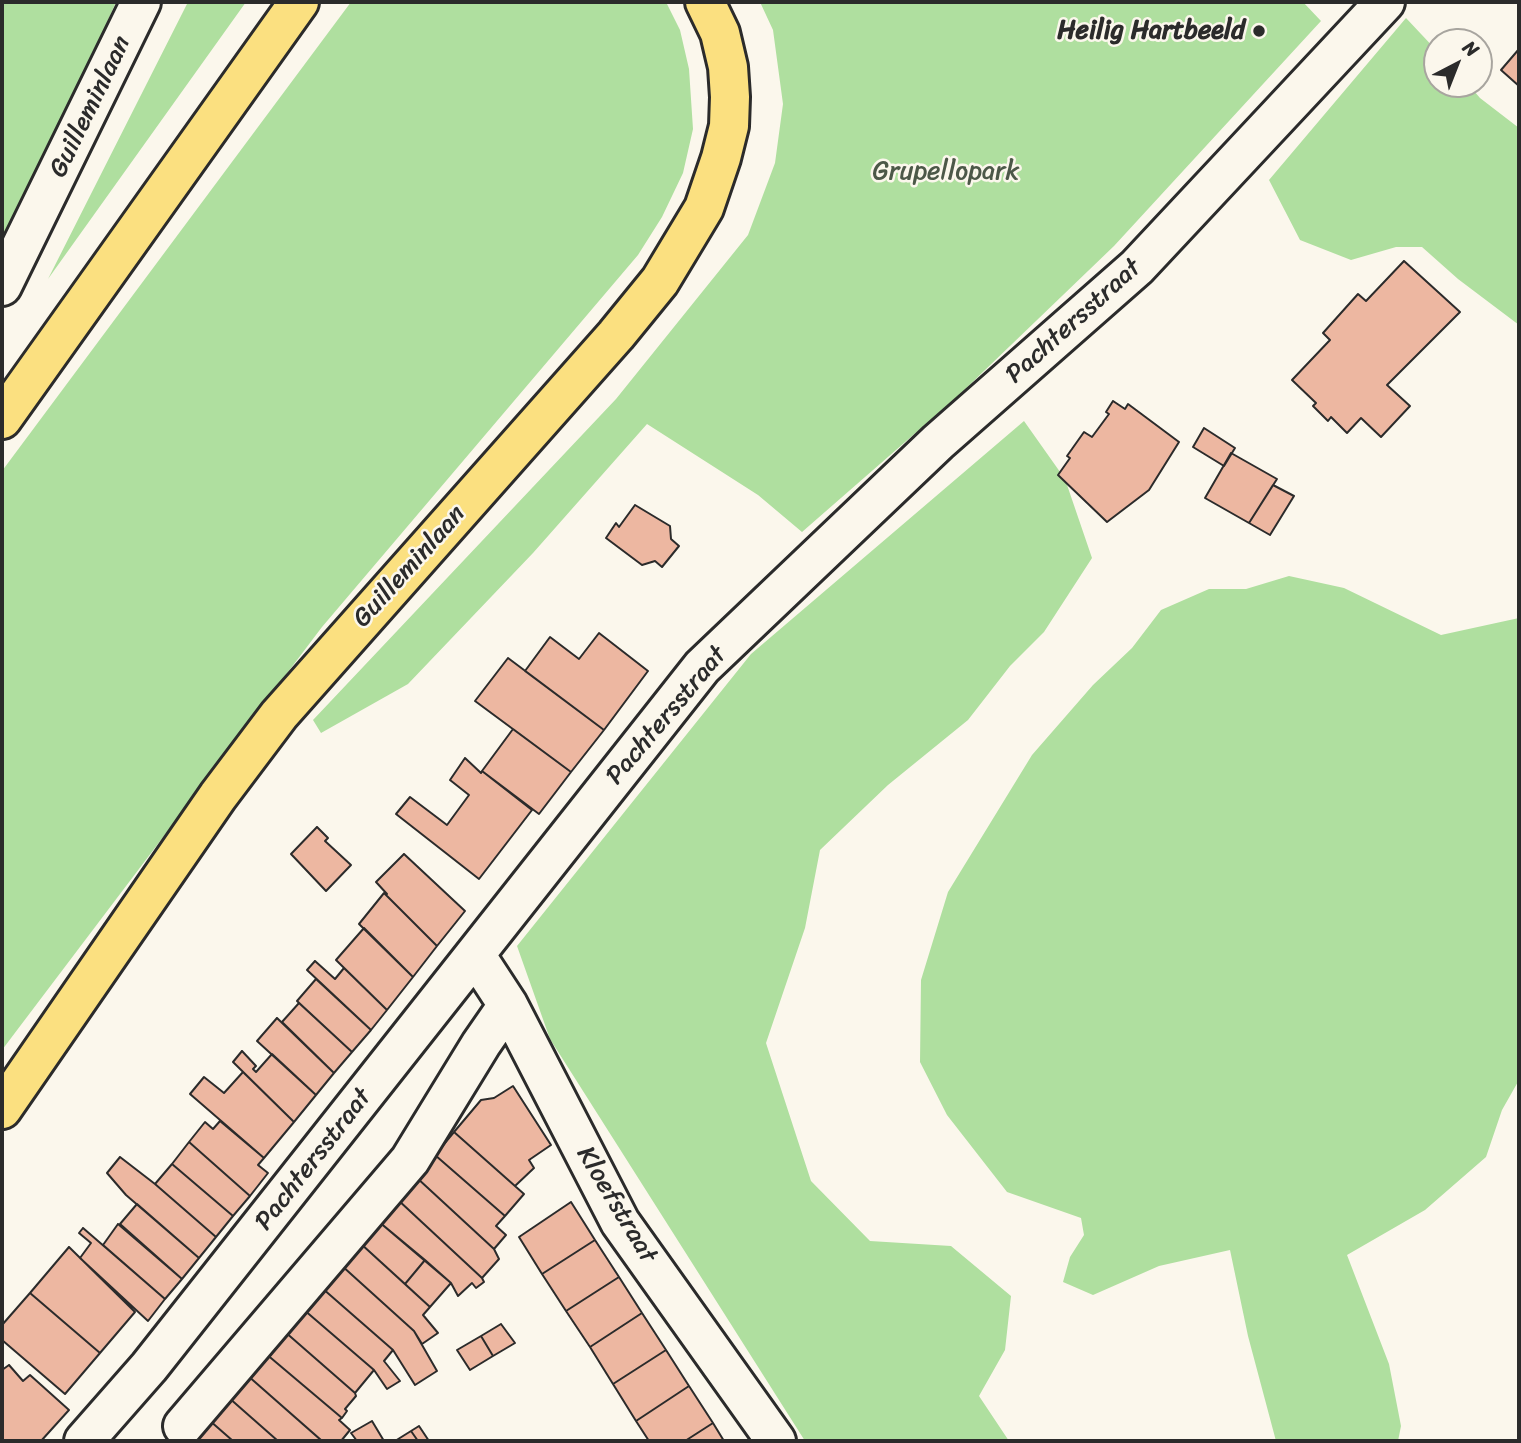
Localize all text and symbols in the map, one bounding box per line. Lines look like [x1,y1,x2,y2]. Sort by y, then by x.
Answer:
place label: Heilig Hartbeeld [1057,15,1245,47]
marker: Heilig Hartbeeld [1251,23,1267,39]
north arrow [1423,28,1493,98]
street label: Guilleminlaan [43,31,139,183]
text: N [1455,32,1487,65]
park label: Grupellopark [873,156,1019,188]
street label: Pachtersstraat [1000,253,1148,391]
street label: Guilleminlaan [347,500,473,634]
street label: Pachtersstraat [600,640,734,792]
street label: Pachtersstraat [249,1083,379,1237]
street label: Kloefstraat [569,1141,663,1269]

